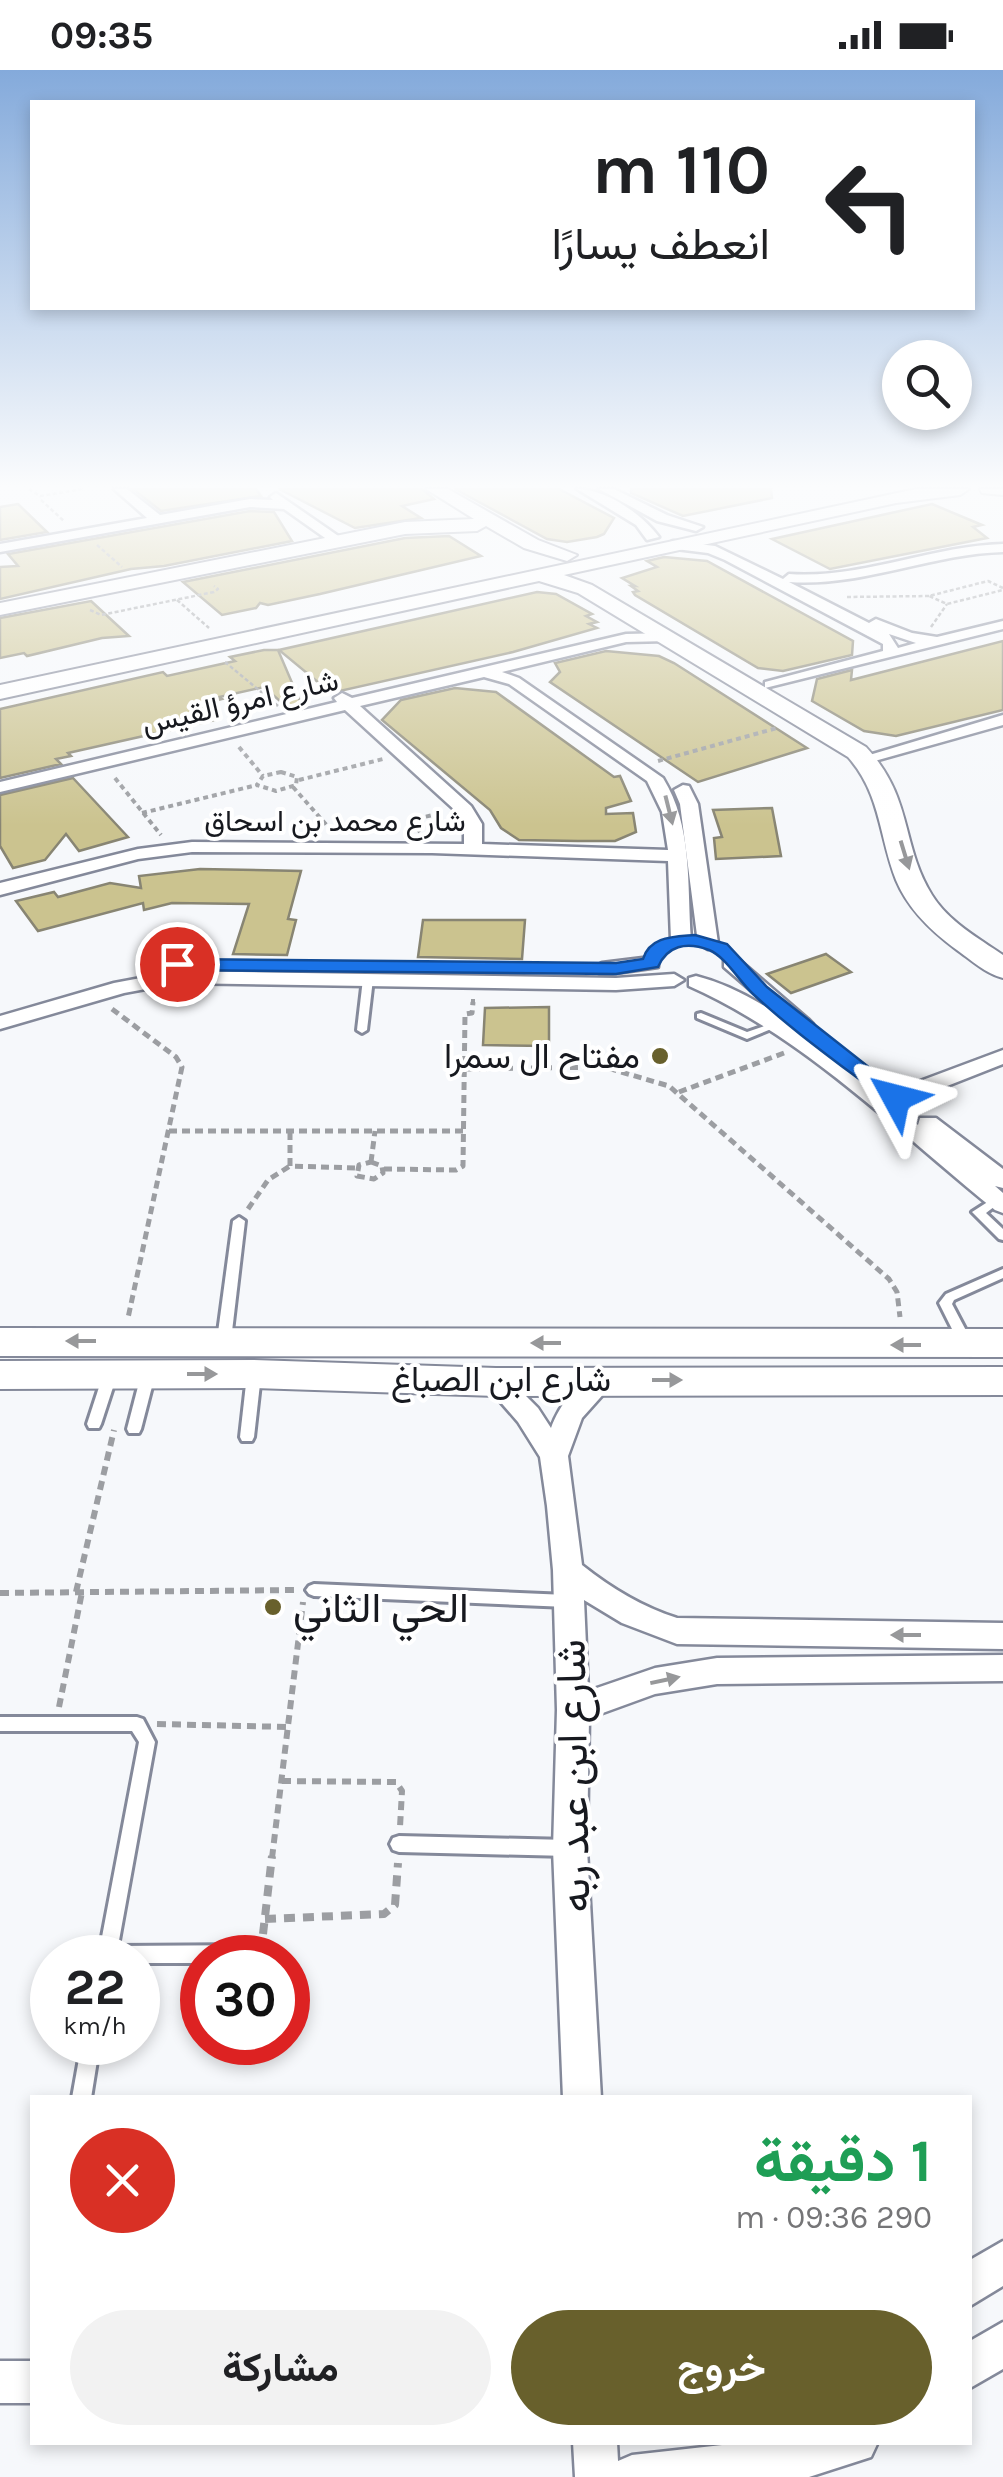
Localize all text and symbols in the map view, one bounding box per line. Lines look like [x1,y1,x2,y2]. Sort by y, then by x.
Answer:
text: 09:35 [50,13,153,58]
text: 110 m [592,129,770,211]
icon: left [805,140,935,270]
text: انعطف يسارًا [552,218,770,270]
map controls [882,340,972,430]
button: search [882,340,972,430]
street label: شارع امرؤ القيس [138,662,342,744]
one-way arrow [662,795,678,826]
street label: شارع محمد بن اسحاق [204,803,466,841]
one-way arrow [898,841,913,871]
pin [135,922,220,1007]
icon: arrive [150,937,205,992]
place label: مفتاح ال سمرا [444,1036,640,1080]
marker: مفتاح ال سمرا [649,1045,671,1067]
position arrow [844,1046,948,1150]
one-way arrow [64,1333,96,1349]
one-way arrow [529,1334,561,1350]
one-way arrow [889,1337,921,1353]
street label: شارع ابن الصباغ [391,1359,611,1403]
one-way arrow [187,1366,219,1382]
one-way arrow [652,1372,684,1388]
place label: الحي الثاني [293,1583,469,1642]
marker: الحي الثاني [262,1596,284,1618]
one-way arrow [889,1627,921,1643]
street label: شارع ابن عبد ربه [546,1639,603,1913]
one-way arrow [650,1671,681,1687]
speed limit sign: 30 [180,1935,310,2065]
text: 22 [65,1958,125,2017]
text: km/h [63,2011,127,2040]
text: 1 دقيقة [754,2126,932,2196]
button: close [70,2128,175,2233]
text: 290 m · 09:36 [735,2199,932,2236]
button: مشاركة [70,2310,491,2425]
button: خروج [511,2310,932,2425]

